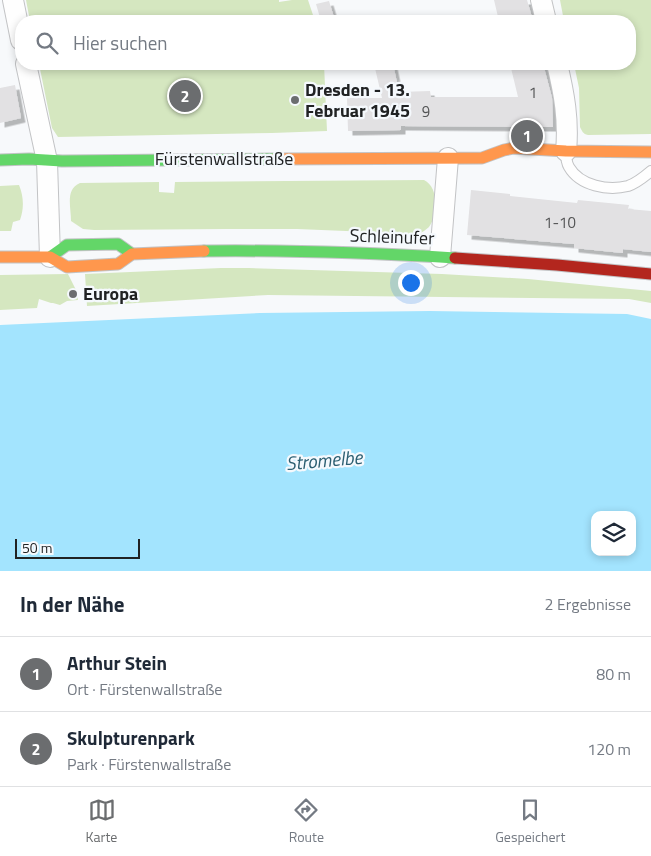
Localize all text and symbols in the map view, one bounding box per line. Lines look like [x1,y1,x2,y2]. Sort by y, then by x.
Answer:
search box [15,15,636,70]
text: Hier suchen [73,28,168,57]
icon: search [33,29,61,57]
place label: Dresden - 13. Februar 1945 [305,76,410,124]
pin: 2 [169,77,201,115]
house number: 1 [529,81,537,104]
marker: Dresden - 13. Februar 1945 [289,94,301,106]
house number: 9 [422,100,430,123]
pin: 1 [511,117,543,155]
street label: Fürstenwallstraße [155,145,293,172]
house number: 1-10 [544,211,576,234]
street label: Schleinufer [349,222,435,251]
your location [398,270,424,296]
place label: Europa [83,280,138,307]
marker: Europa [67,288,79,300]
water label: Stromelbe [285,442,365,477]
map controls [591,511,636,556]
button: layers [591,511,636,556]
scale bar [15,536,140,559]
text: 50 m [22,537,52,558]
text: In der Nähe [20,588,125,620]
text: 2 Ergebnisse [544,592,631,616]
text: Arthur Stein [67,648,167,677]
text: 1 [32,662,40,686]
text: 80 m [596,662,631,686]
text: Ort · Fürstenwallstraße [67,677,222,701]
text: Skulpturenpark [67,723,195,752]
text: 2 [32,737,40,761]
text: 120 m [587,737,631,761]
text: Park · Fürstenwallstraße [67,752,231,776]
tab: Karte [86,796,117,847]
tab: Route [289,796,324,847]
tab: Gespeichert [495,796,565,847]

